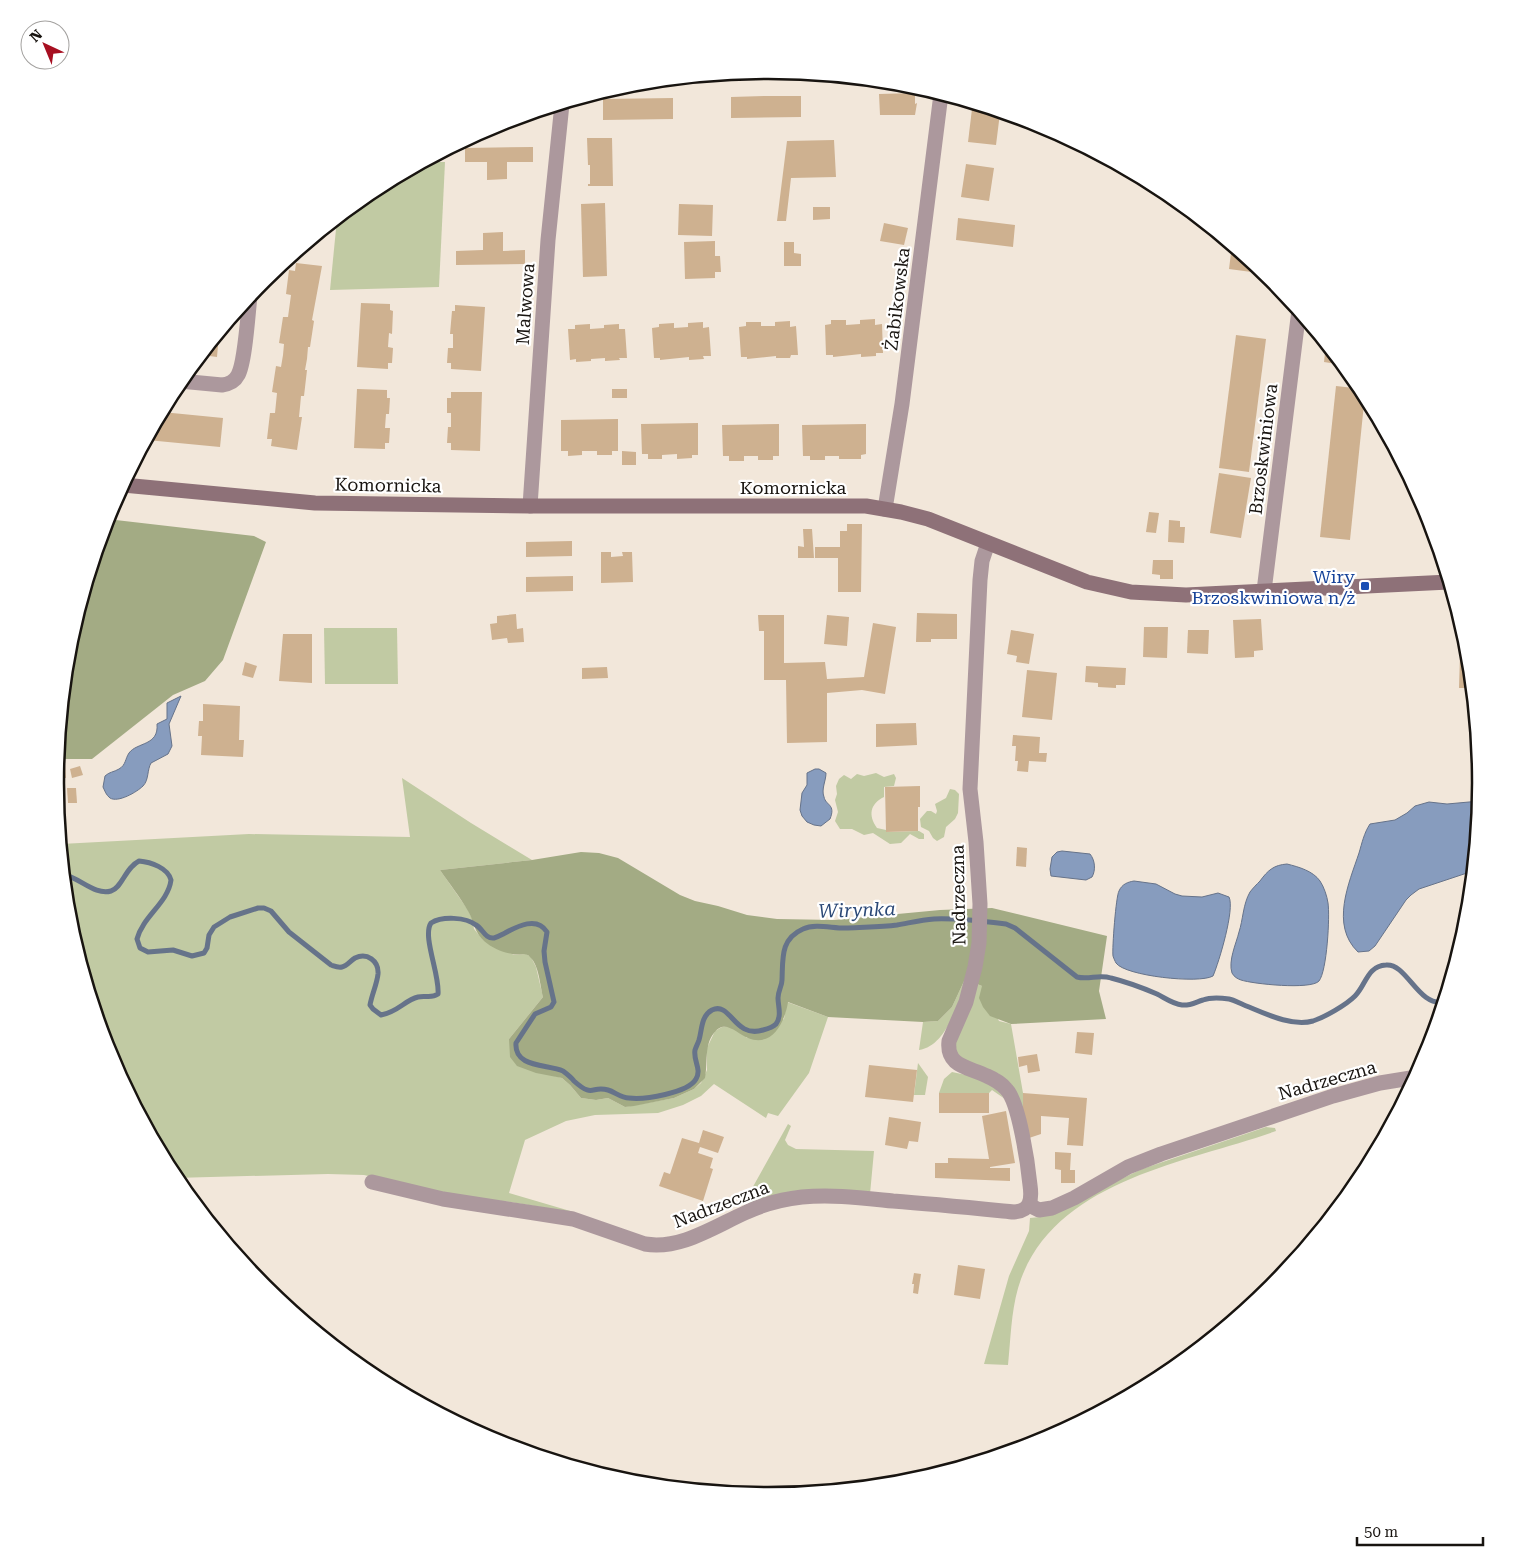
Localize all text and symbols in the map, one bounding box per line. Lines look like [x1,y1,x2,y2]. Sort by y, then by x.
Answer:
north arrow [20,20,70,70]
text: N [27,26,46,45]
street label: Żabikowska [880,246,914,352]
street label: Malwowa [512,262,538,346]
street label: Brzoskwiniowa [1245,382,1281,516]
street label: Komornicka [335,474,442,496]
street label: Komornicka [740,477,847,498]
place label: Wiry Brzoskwiniowa n/ż [1191,566,1356,608]
marker: Wiry Brzoskwiniowa n/ż [1359,580,1371,592]
street label: Nadrzeczna [947,844,969,946]
water label: Wirynka [818,897,896,923]
street label: Nadrzeczna [1276,1056,1379,1104]
street label: Nadrzeczna [670,1176,772,1232]
scale bar [1357,1514,1483,1546]
text: 50 m [1364,1523,1399,1541]

